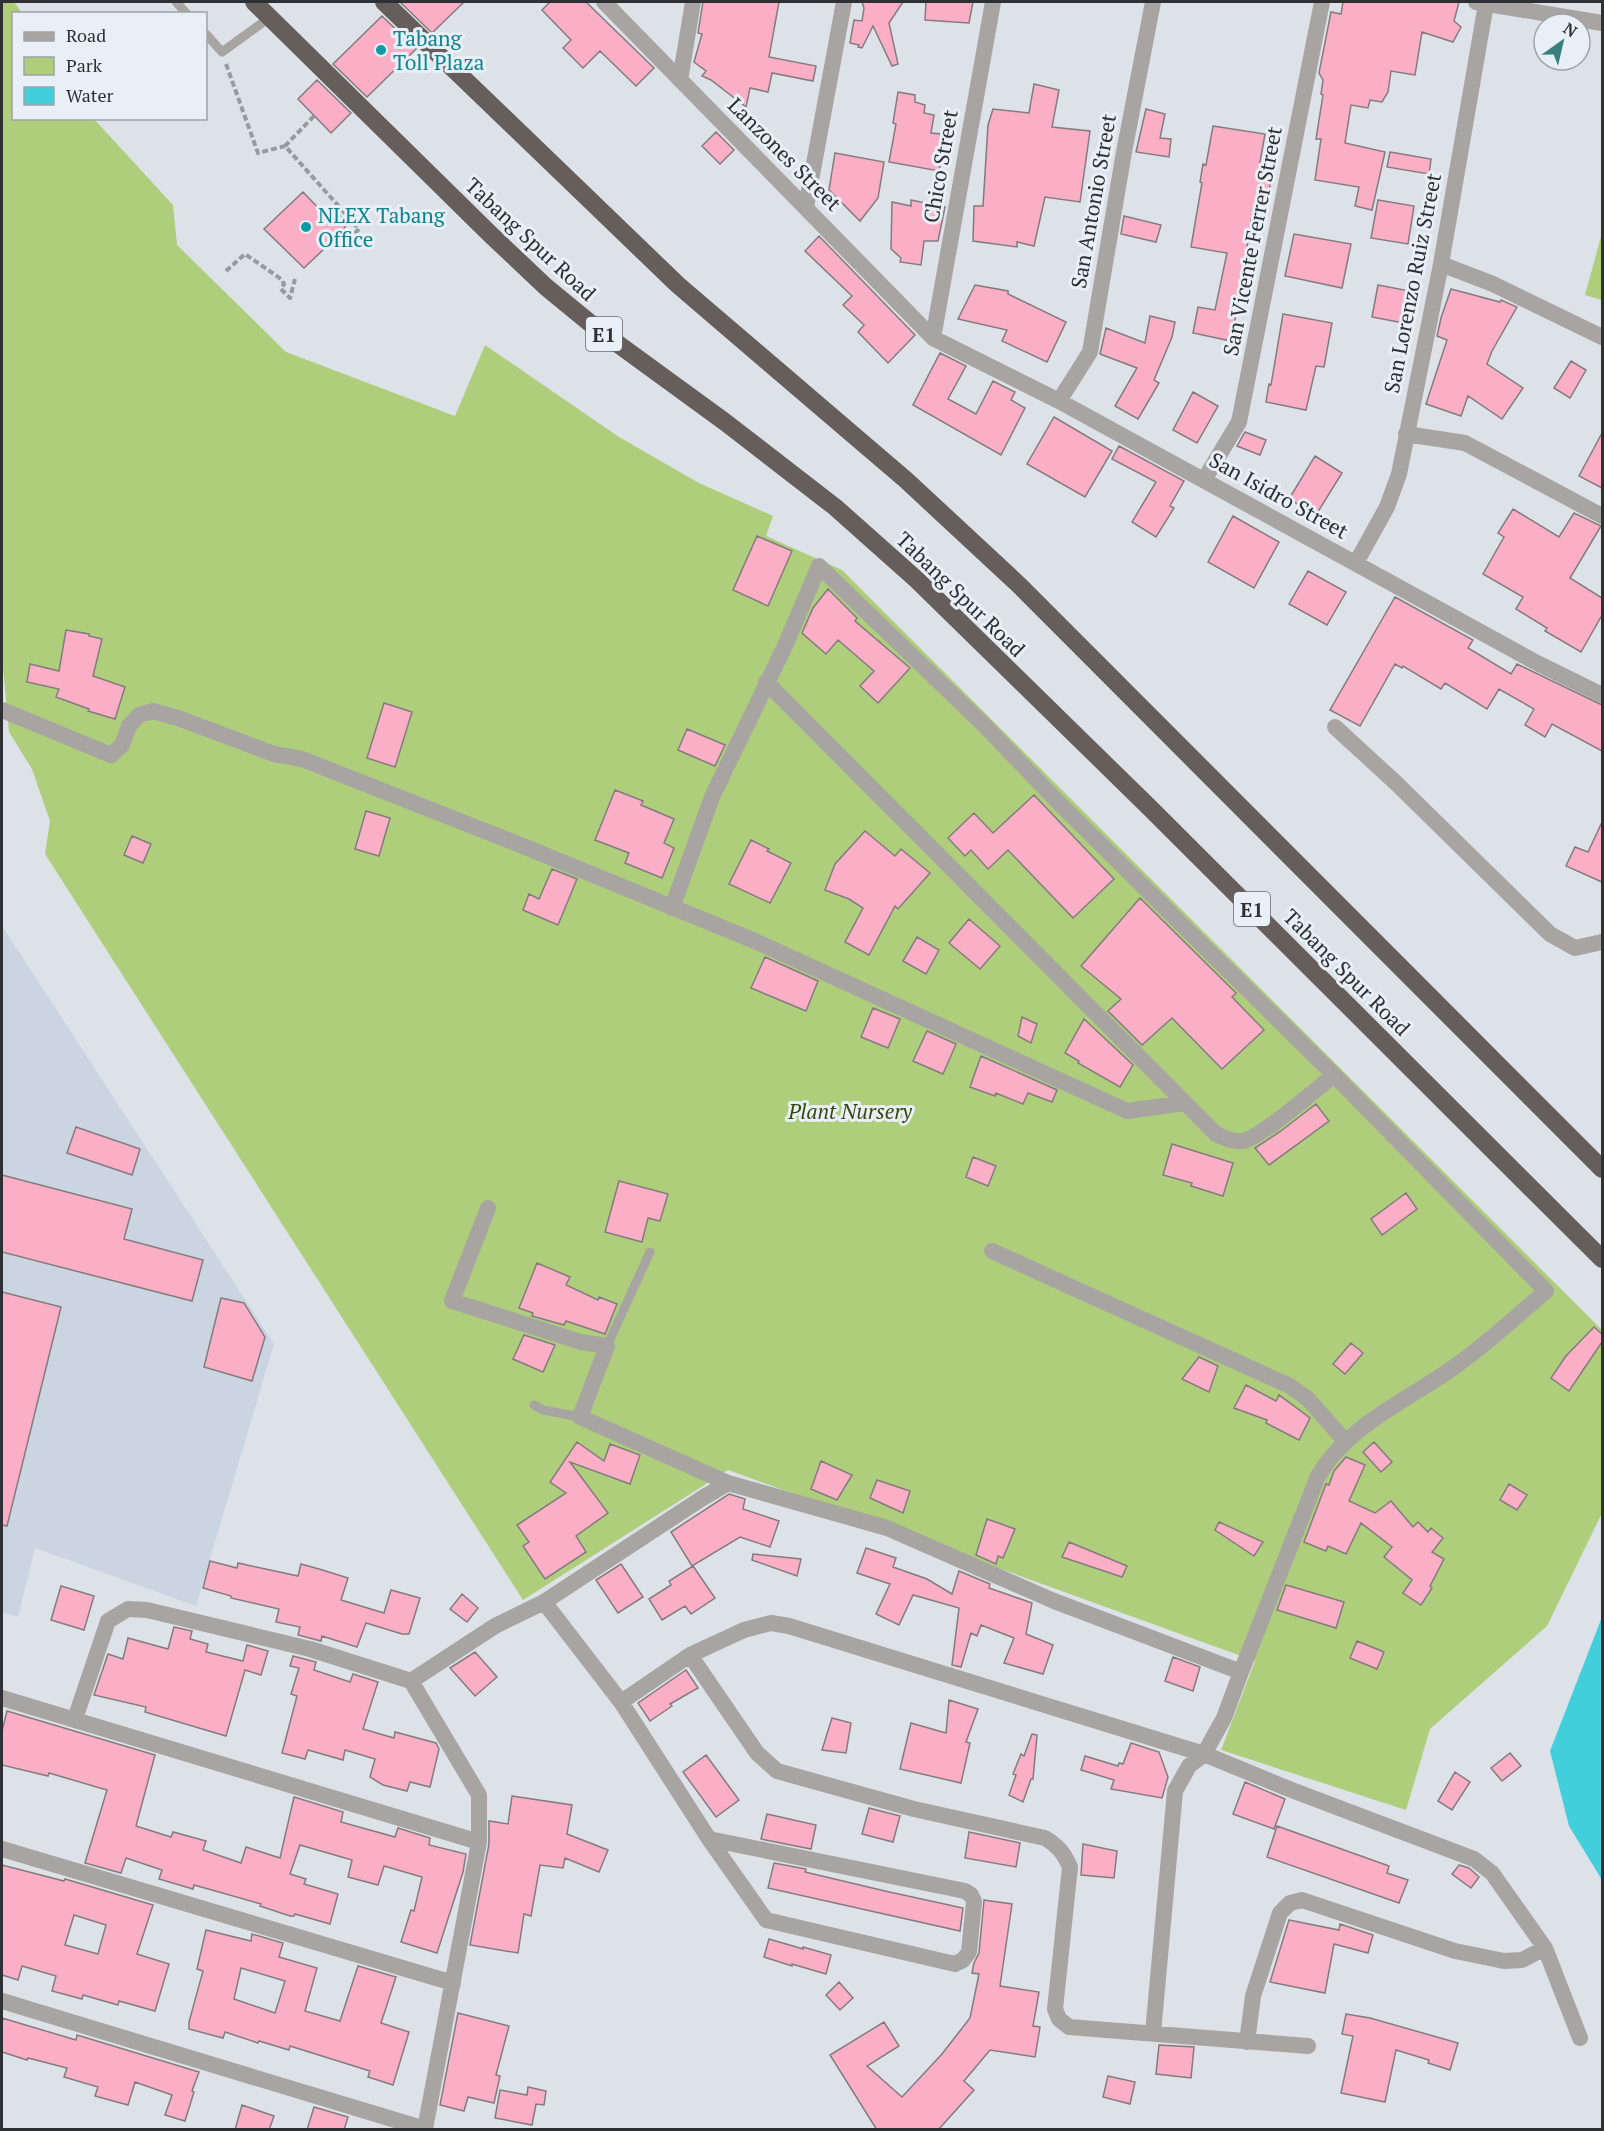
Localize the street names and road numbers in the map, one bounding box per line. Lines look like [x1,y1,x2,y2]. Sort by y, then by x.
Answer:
street label: Lanzones Street [722,91,848,217]
street label: Chico Street [916,107,964,225]
street label: San Antonio Street [1064,111,1122,290]
street label: San Vicente Ferrer Street [1216,124,1288,358]
street label: San Lorenzo Ruiz Street [1377,170,1447,395]
street label: Tabang Spur Road [460,171,603,307]
road number: E1 [586,317,622,351]
street label: San Isidro Street [1205,445,1354,545]
street label: Tabang Spur Road [891,525,1032,663]
road number: E1 [1234,892,1270,926]
street label: Tabang Spur Road [1277,902,1417,1042]

